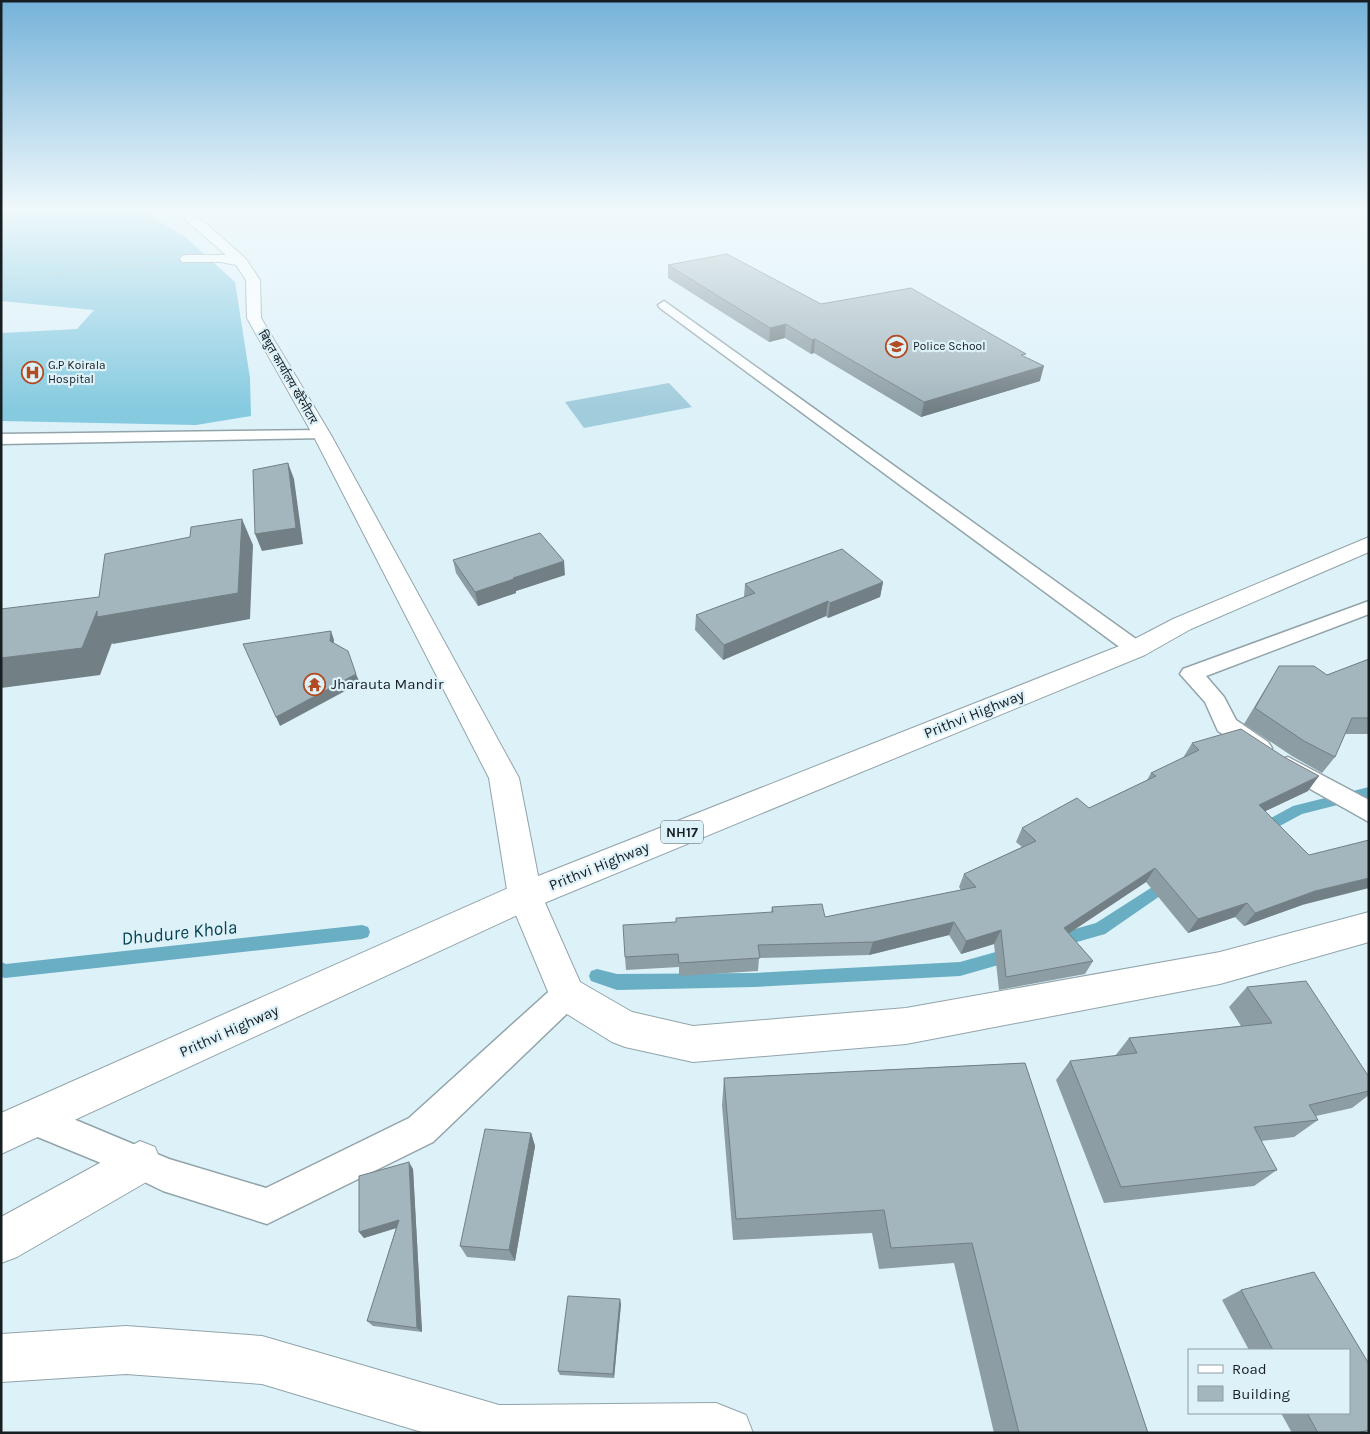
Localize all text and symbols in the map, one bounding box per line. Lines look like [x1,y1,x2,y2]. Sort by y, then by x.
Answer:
street label: बिधुत कार्यालय खैरेनीटार [255,327,322,428]
school or university icon: Police School [885,334,909,358]
place label: Police School [913,339,986,353]
place label: G.P Koirala Hospital [48,358,106,386]
hospital icon: G.P Koirala Hospital [20,360,44,384]
temple icon: Jharauta Mandir [303,672,327,696]
place label: Jharauta Mandir [331,675,444,693]
street label: Prithvi Highway [921,686,1027,742]
road number: NH17 [661,820,703,844]
street label: Prithvi Highway [546,838,652,894]
water label: Dhudure Khola [120,916,238,950]
street label: Prithvi Highway [177,1001,281,1061]
legend [1188,1349,1350,1414]
text: Road [1232,1360,1267,1378]
text: Building [1232,1385,1290,1403]

